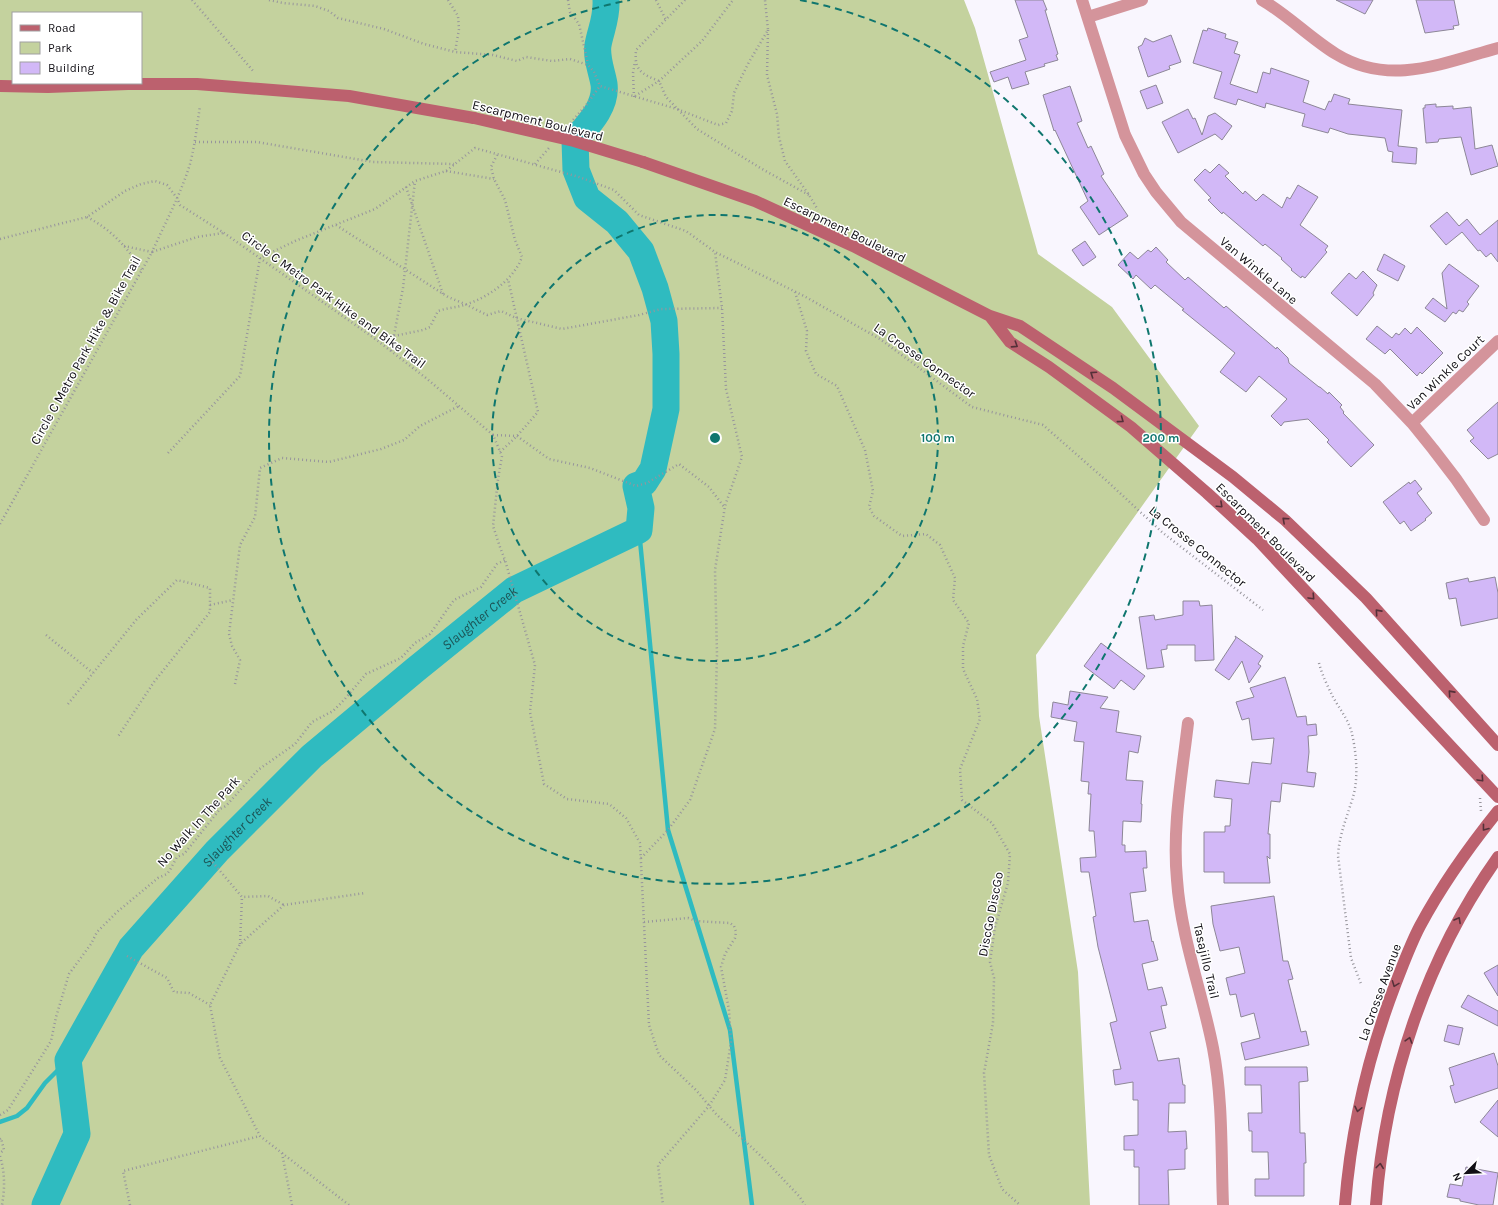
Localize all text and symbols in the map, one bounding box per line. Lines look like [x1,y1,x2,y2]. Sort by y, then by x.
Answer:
legend [12,12,142,84]
text: Road [48,21,76,35]
text: Park [48,41,73,55]
text: Building [48,61,95,75]
street label: Escarpment Boulevard [471,97,605,144]
street label: Escarpment Boulevard [781,193,908,266]
street label: Circle C Metro Park Hike and Bike Trail [239,227,429,371]
street label: Van Winkle Lane [1217,234,1301,307]
street label: Circle C Metro Park Hike & Bike Trail [27,253,144,447]
street label: La Crosse Connector [871,320,979,401]
street label: Van Winkle Court [1404,332,1487,413]
one-way arrow [1011,340,1018,348]
one-way arrow [1090,371,1097,379]
one-way arrow [1117,415,1124,422]
centre of rings [708,431,722,445]
text: 100 m [921,431,955,445]
text: 200 m [1143,431,1179,445]
street label: Escarpment Boulevard [1213,480,1318,585]
one-way arrow [1215,500,1223,507]
street label: La Crosse Connector [1146,503,1249,590]
one-way arrow [1282,518,1290,525]
water label: Slaughter Creek [439,582,522,654]
one-way arrow [1307,592,1314,600]
one-way arrow [1375,609,1382,616]
one-way arrow [1449,690,1456,698]
street label: No Walk In The Park [154,773,243,870]
one-way arrow [1476,774,1483,781]
water label: Slaughter Creek [199,793,276,871]
one-way arrow [1482,824,1489,831]
street label: DiscGo DiscGo [975,870,1006,958]
one-way arrow [1453,916,1460,924]
street label: Tasajillo Trail [1191,922,1222,1000]
street label: La Crosse Avenue [1355,941,1404,1043]
one-way arrow [1392,981,1400,988]
one-way arrow [1404,1036,1412,1043]
one-way arrow [1355,1106,1363,1112]
north arrow [1446,1153,1486,1193]
one-way arrow [1375,1163,1384,1169]
text: N [1450,1171,1465,1183]

